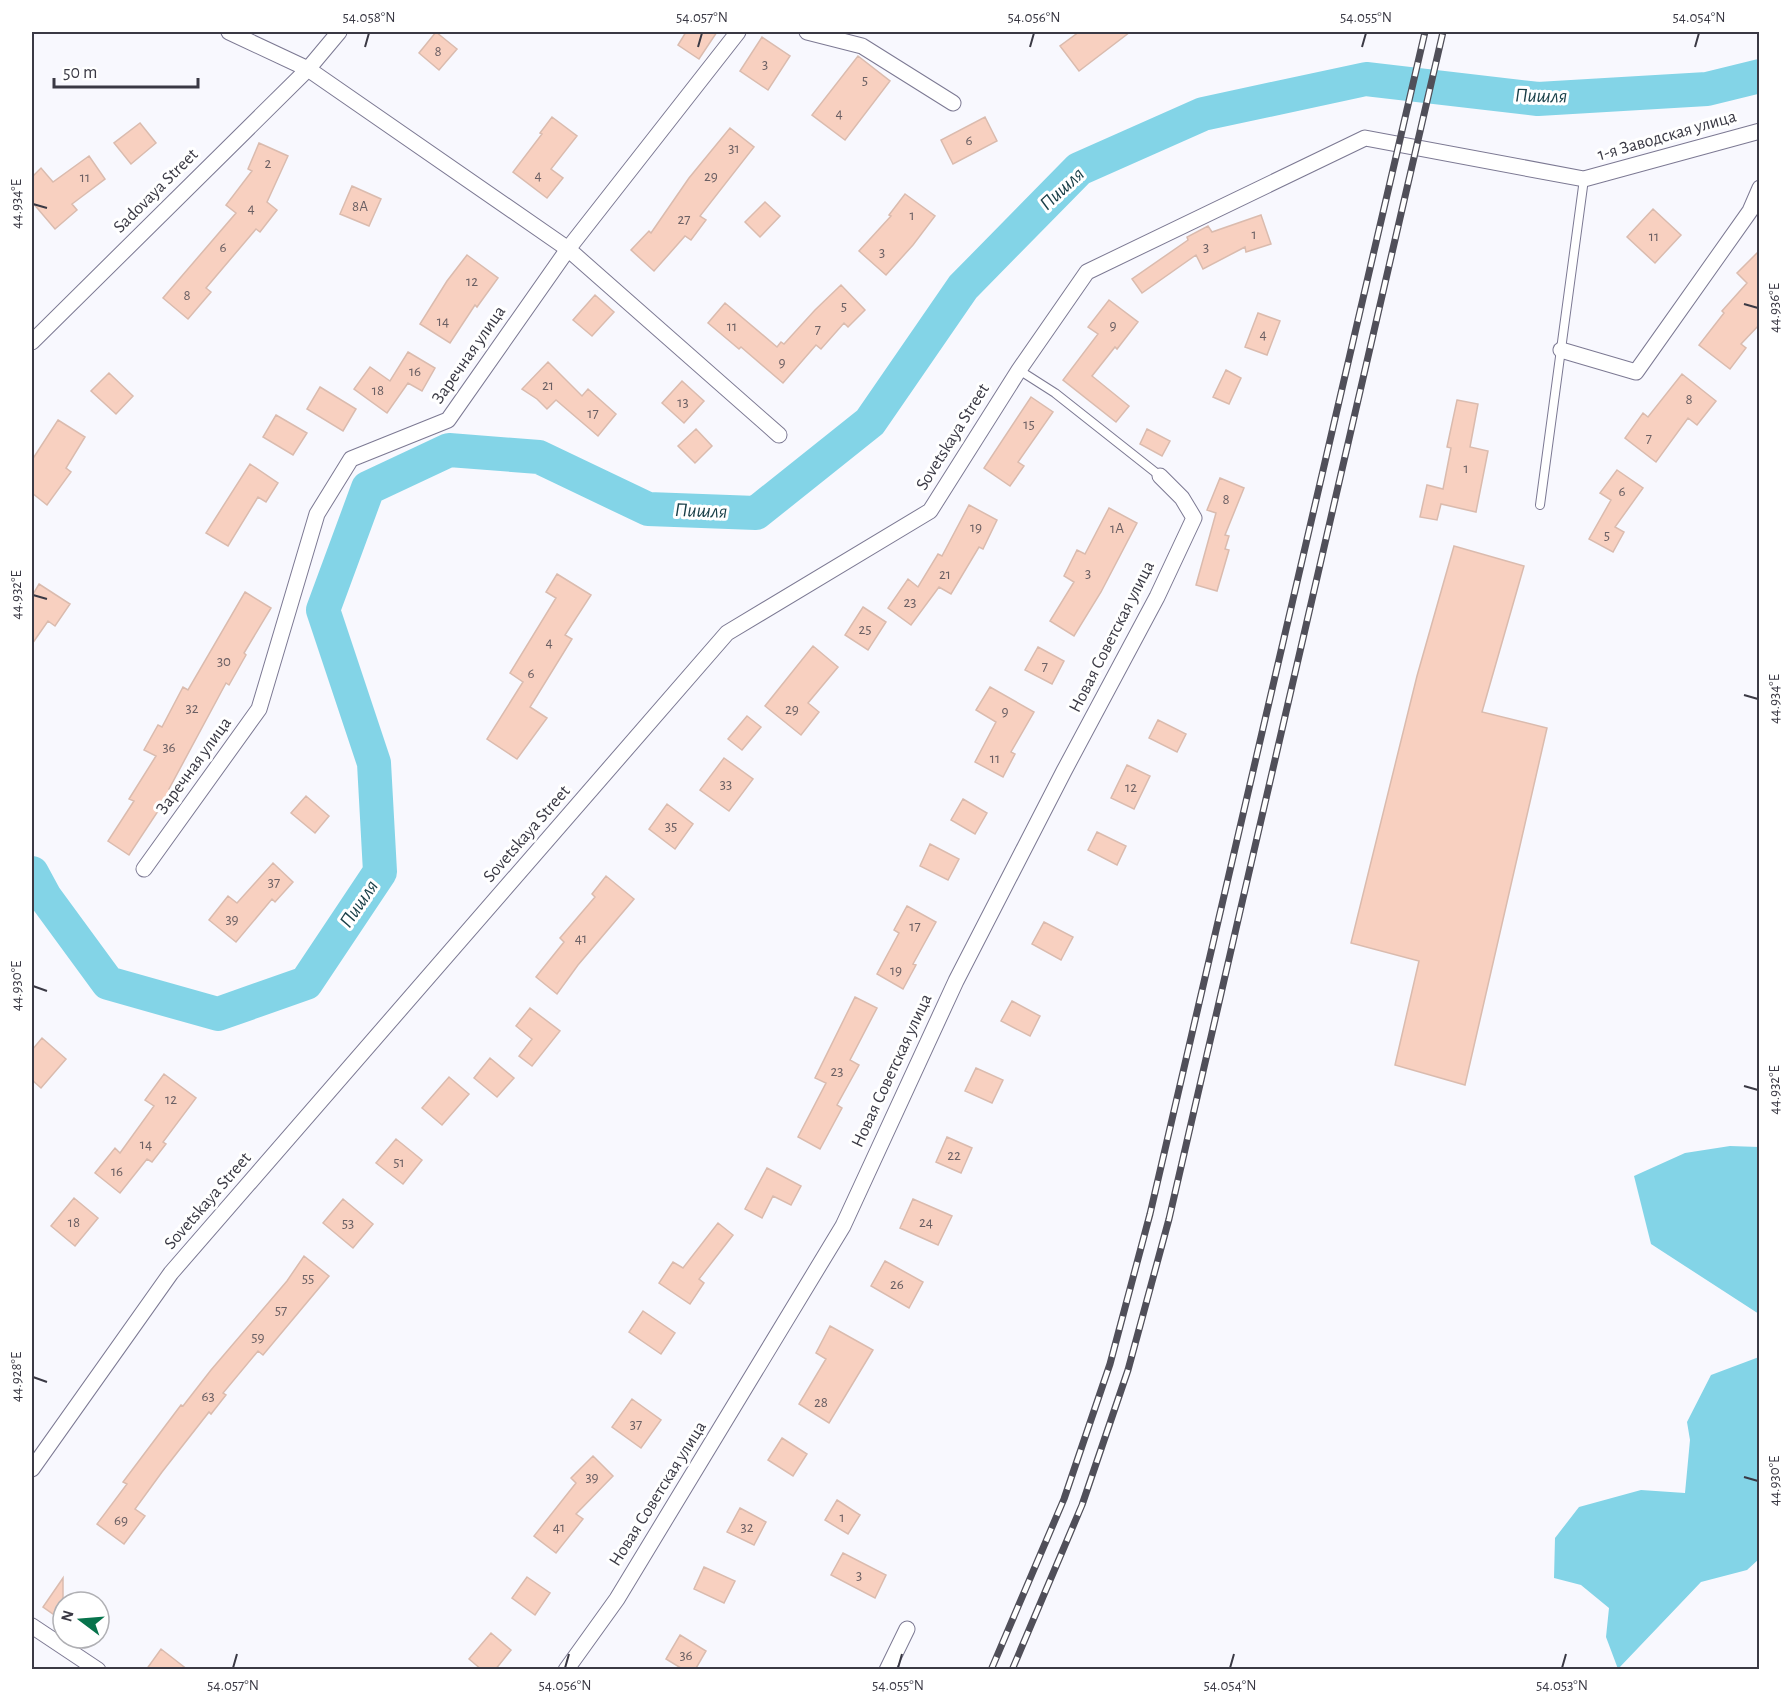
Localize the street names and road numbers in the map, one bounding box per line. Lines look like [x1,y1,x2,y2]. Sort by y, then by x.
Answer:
street label: 1-я Заводская улица [1596,108,1738,164]
street label: Sadovaya Street [110,145,202,237]
street label: Заречная улица [429,303,509,407]
street label: Sovetskaya Street [913,380,993,493]
street label: Новая Советская улица [1066,558,1158,716]
street label: Заречная улица [153,714,235,818]
street label: Sovetskaya Street [480,782,574,886]
street label: Новая Советская улица [849,991,935,1151]
street label: Sovetskaya Street [161,1149,255,1253]
street label: Новая Советская улица [606,1418,710,1570]

